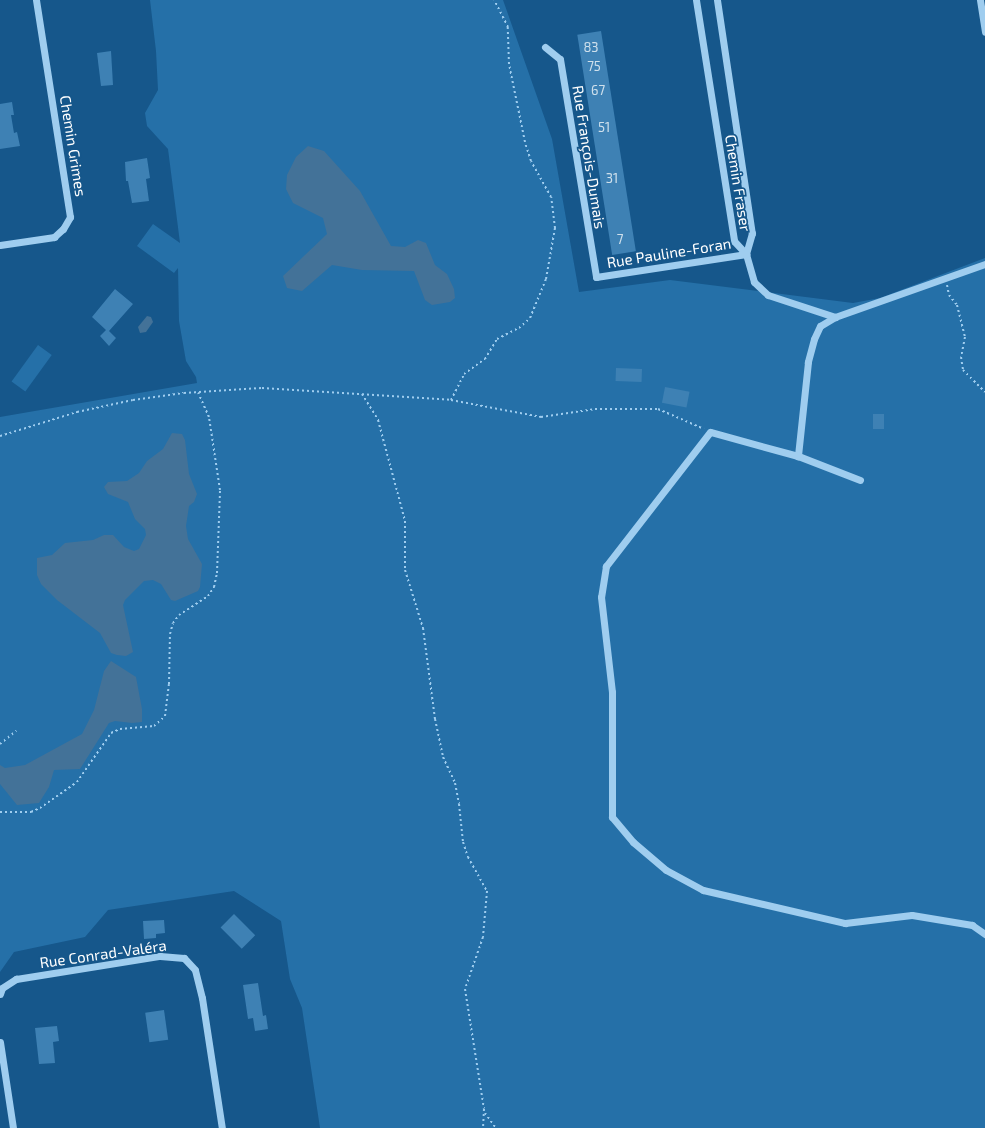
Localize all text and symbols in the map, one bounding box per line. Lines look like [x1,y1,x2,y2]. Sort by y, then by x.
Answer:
house number: 83 [583,39,599,55]
house number: 75 [587,58,601,74]
house number: 67 [591,82,605,98]
street label: Rue François-Dumais [569,84,609,230]
street label: Chemin Grimes [56,94,90,198]
house number: 51 [598,119,610,135]
street label: Chemin Fraser [721,133,755,233]
house number: 31 [606,170,618,186]
house number: 7 [617,231,623,247]
street label: Rue Pauline-Foran [605,234,733,272]
street label: Rue Conrad-Valéra [38,936,168,972]

